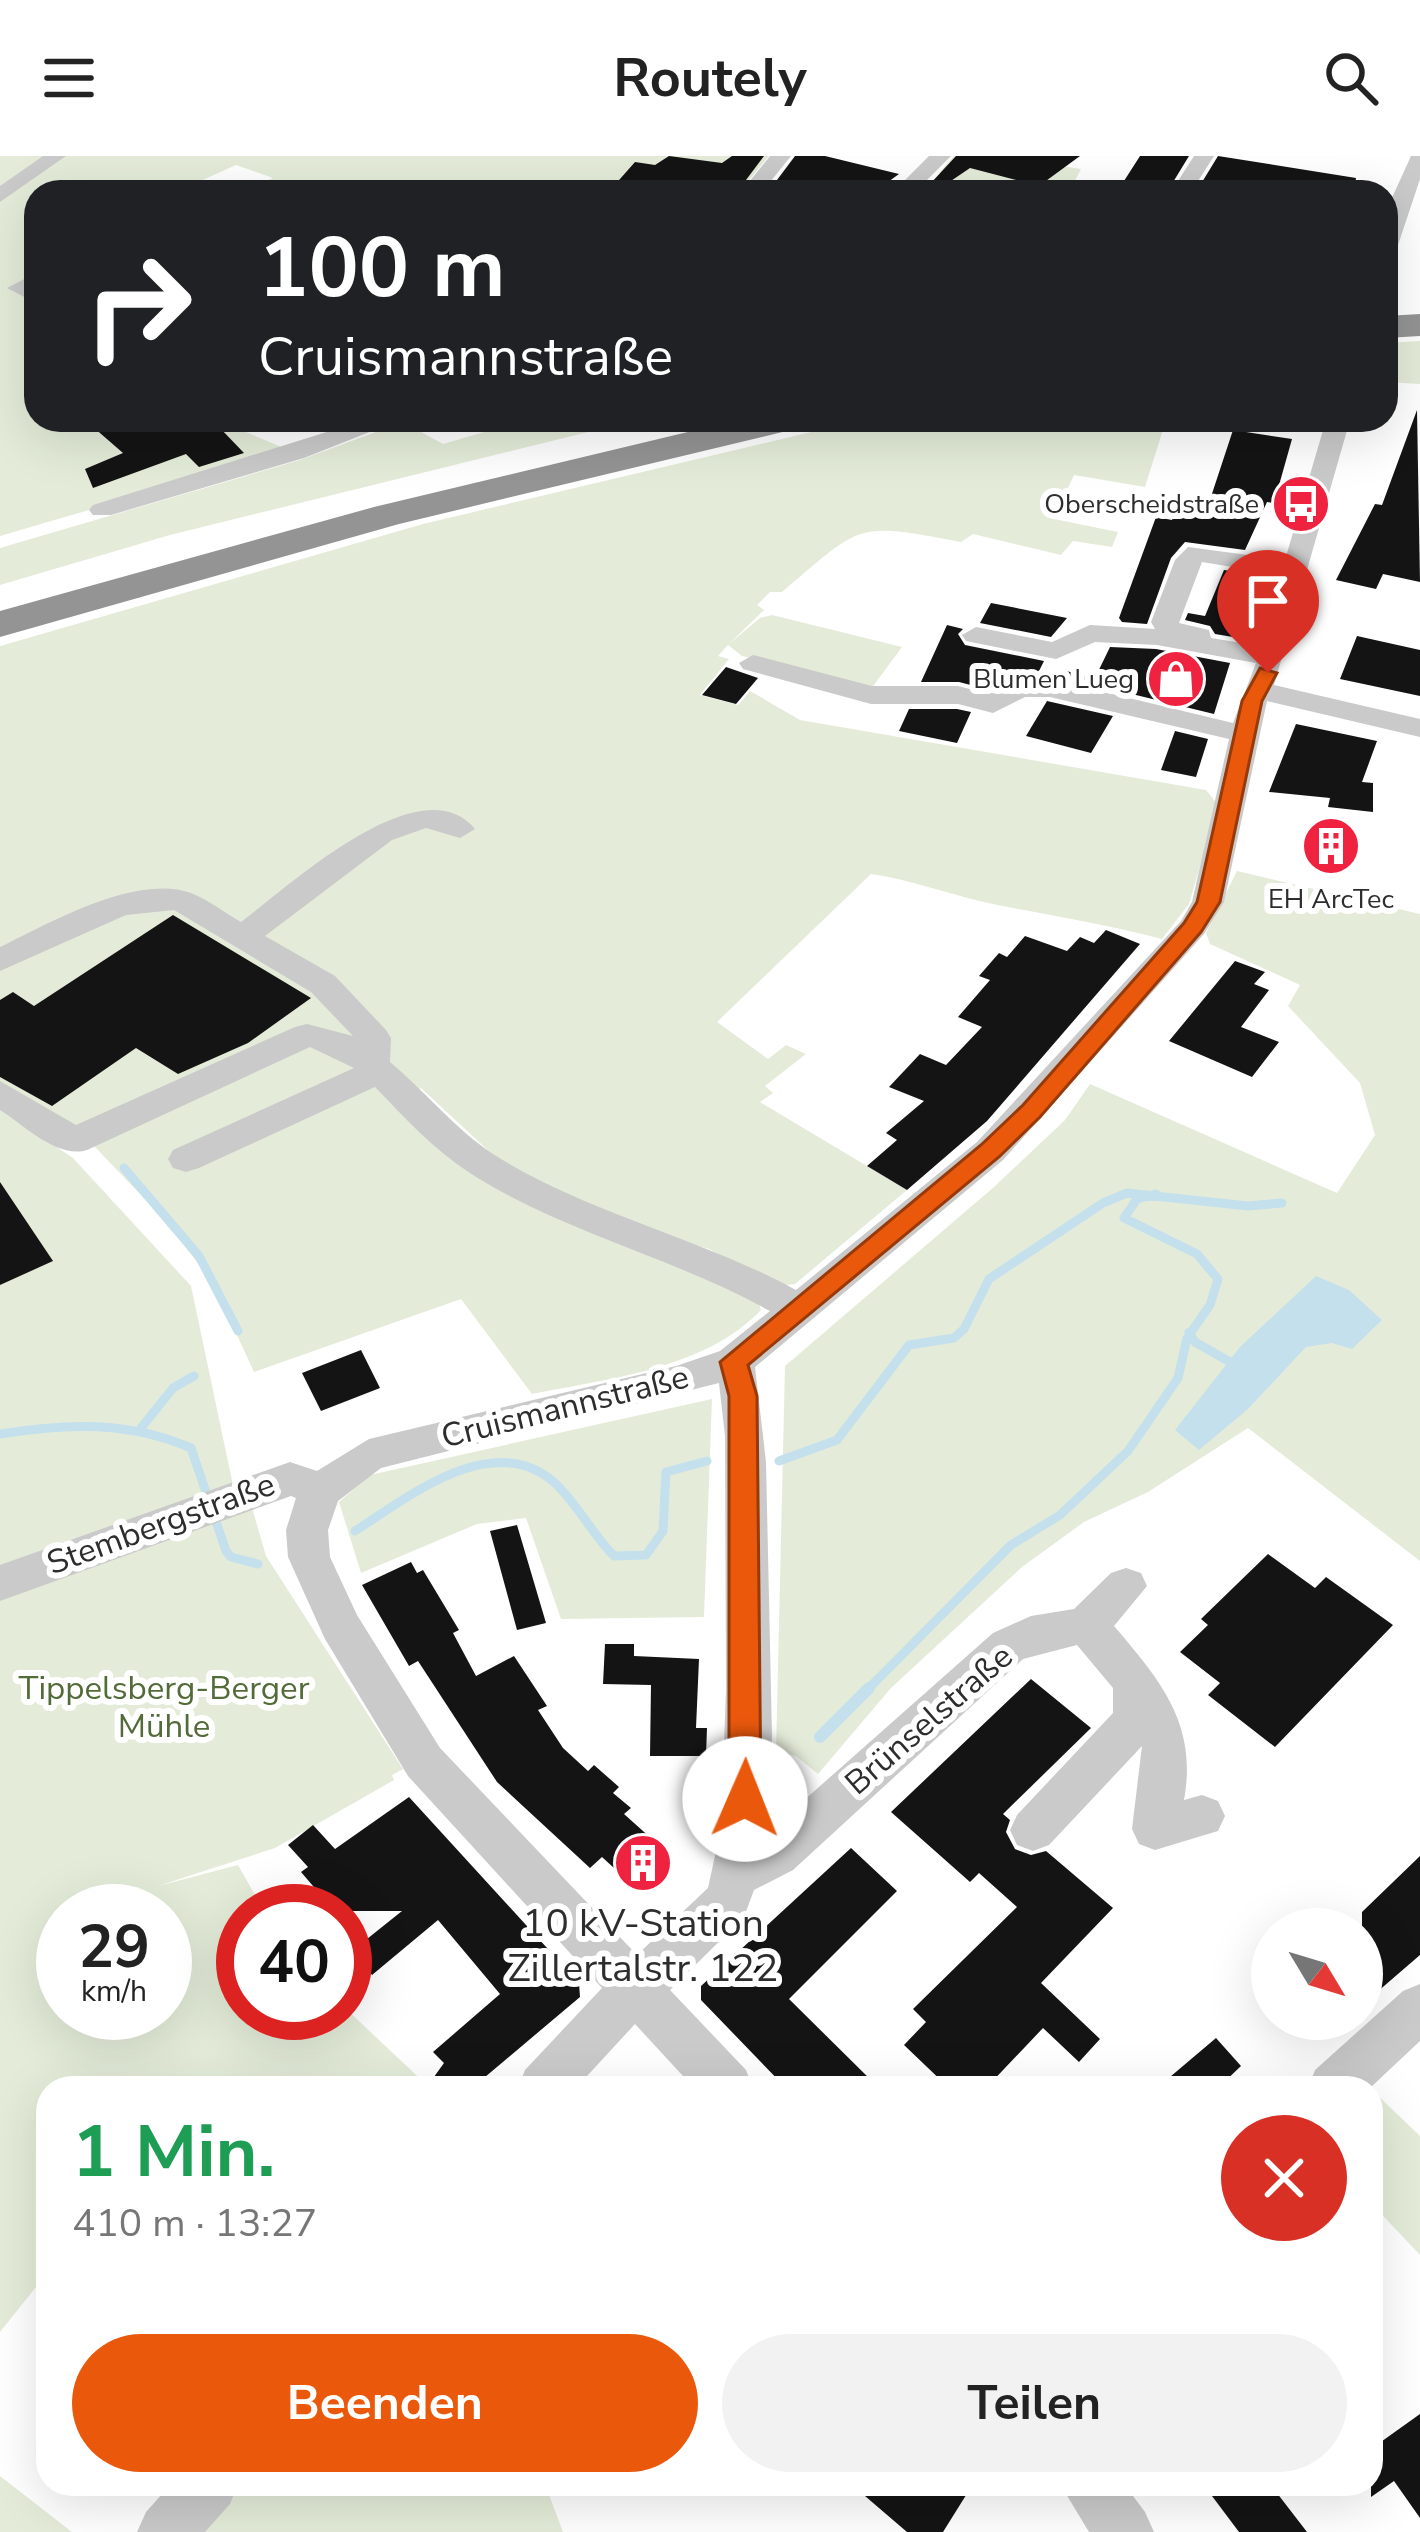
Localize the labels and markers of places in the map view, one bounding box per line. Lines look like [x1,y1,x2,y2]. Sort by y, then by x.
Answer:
bus stop icon: Oberscheidstraße [1270,473,1332,535]
place label: Oberscheidstraße [1044,486,1259,523]
pin [1217,550,1319,673]
shop icon: Blumen Lueg [1145,648,1207,710]
place label: Blumen Lueg [973,661,1134,698]
building icon: EH ArcTec [1300,815,1362,877]
place label: EH ArcTec [1268,881,1394,918]
building icon: 10 kV-Station Zillertalstr. 122 [612,1832,674,1894]
place label: 10 kV-Station Zillertalstr. 122 [508,1897,778,1995]

